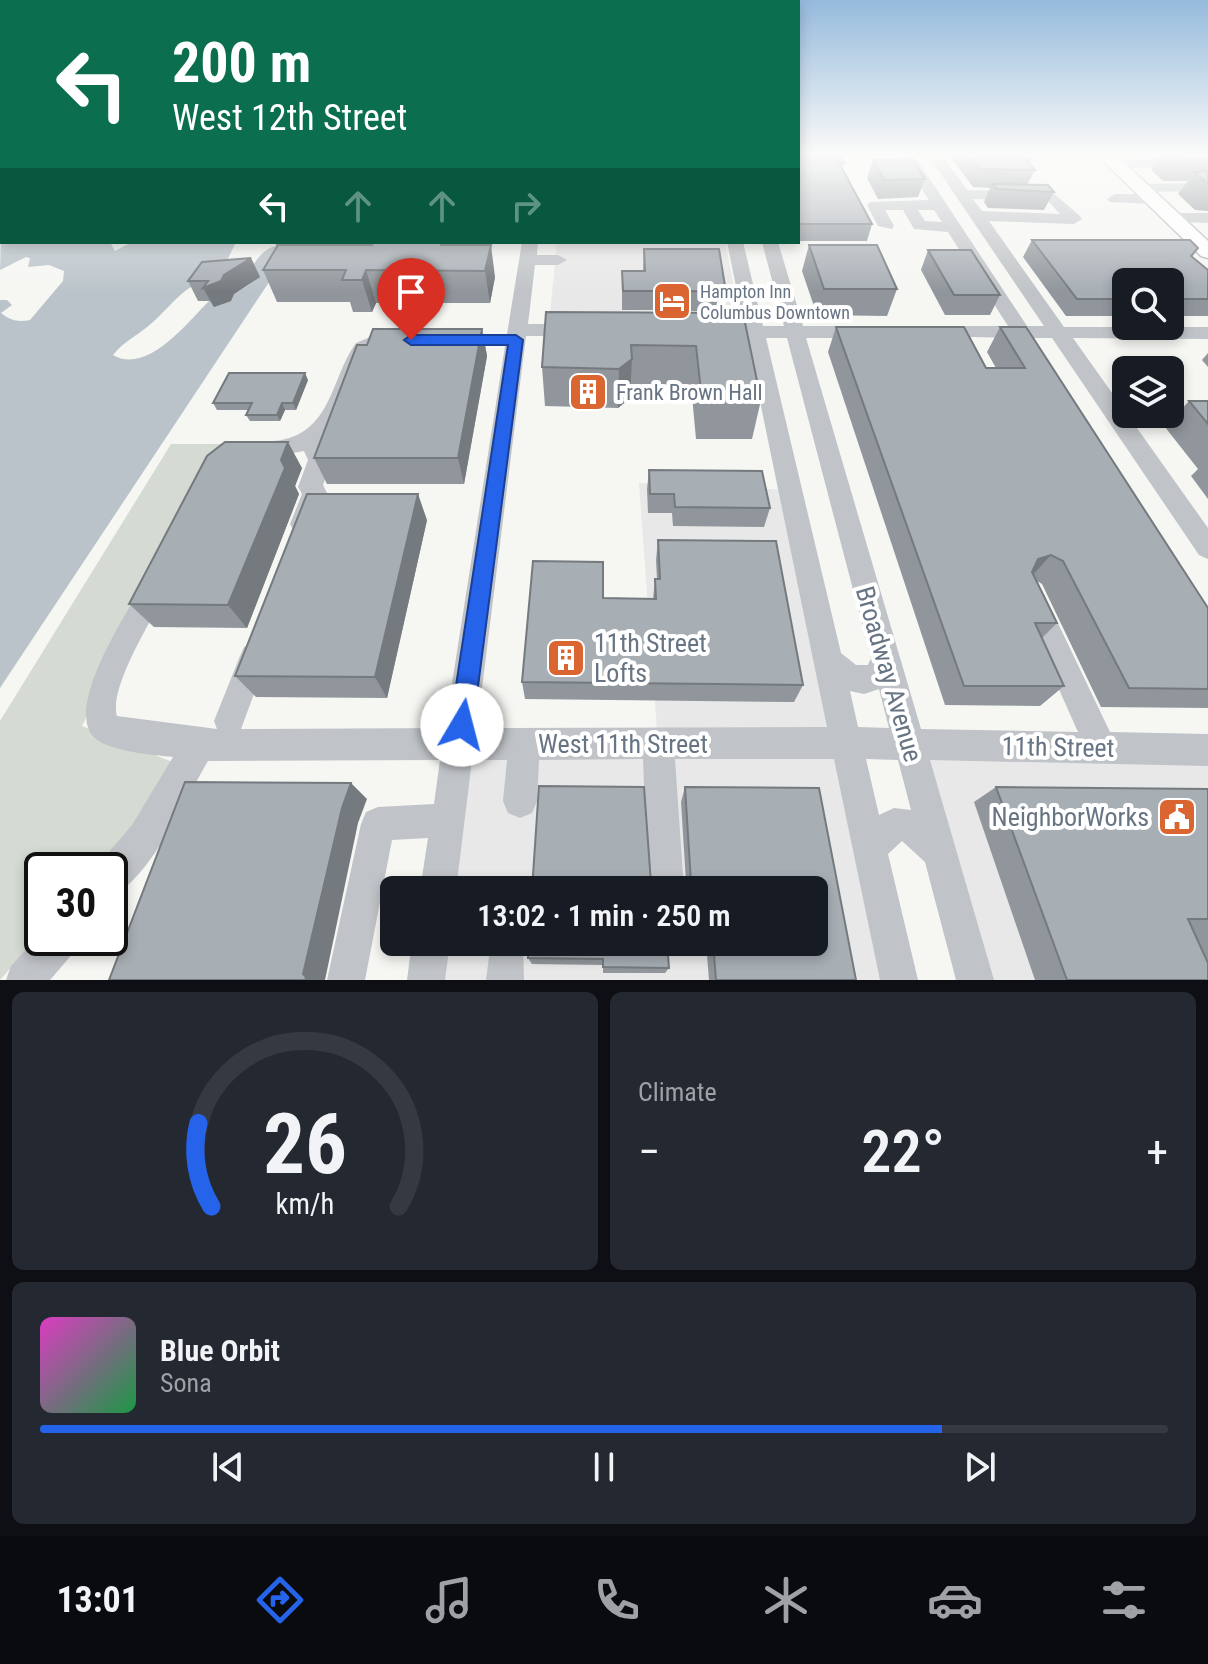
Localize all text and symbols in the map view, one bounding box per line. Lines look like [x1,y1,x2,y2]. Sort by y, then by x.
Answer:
text: 200 m [172,30,311,96]
icon: left [40,32,144,136]
text: West 12th Street [172,97,407,139]
icon: left [252,184,296,228]
icon: ahead [336,184,380,228]
icon: ahead [420,184,464,228]
icon: right [504,184,548,228]
pin [377,258,445,340]
map controls [1112,268,1184,428]
button: search [1112,268,1184,340]
icon: arrive [389,270,433,314]
hotel icon: Hampton Inn Columbus Downtown [651,280,693,322]
place label: Hampton Inn Columbus Downtown [700,281,850,323]
button: layers [1112,356,1184,428]
building icon: Frank Brown Hall [567,371,609,413]
place label: Frank Brown Hall [616,380,763,405]
street label: Broadway Avenue [850,583,928,765]
place label: 11th Street Lofts [594,628,707,688]
building icon: 11th Street Lofts [545,637,587,679]
position arrow [420,683,504,767]
street label: West 11th Street [538,729,708,759]
street label: 11th Street [1001,731,1115,763]
public building icon: NeighborWorks [1156,796,1198,838]
place label: NeighborWorks [992,802,1149,832]
speed limit sign: 30 [24,852,128,956]
text: 13:02 · 1 min · 250 m [477,898,731,933]
text: Climate [638,1077,717,1107]
text: 26 [263,1096,347,1193]
text: 22° [861,1116,945,1187]
text: − [638,1126,660,1178]
text: + [1146,1126,1168,1178]
text: km/h [276,1187,334,1221]
text: Blue Orbit [160,1333,280,1368]
text: Sona [160,1368,212,1398]
icon: previous [206,1445,250,1489]
icon: pause [582,1445,626,1489]
icon: next [958,1445,1002,1489]
icon: directions [252,1572,308,1628]
icon: music [421,1572,477,1628]
icon: phone [589,1572,645,1628]
icon: climate [758,1572,814,1628]
icon: car [927,1572,983,1628]
icon: filters [1096,1572,1152,1628]
text: 13:01 [56,1579,139,1621]

